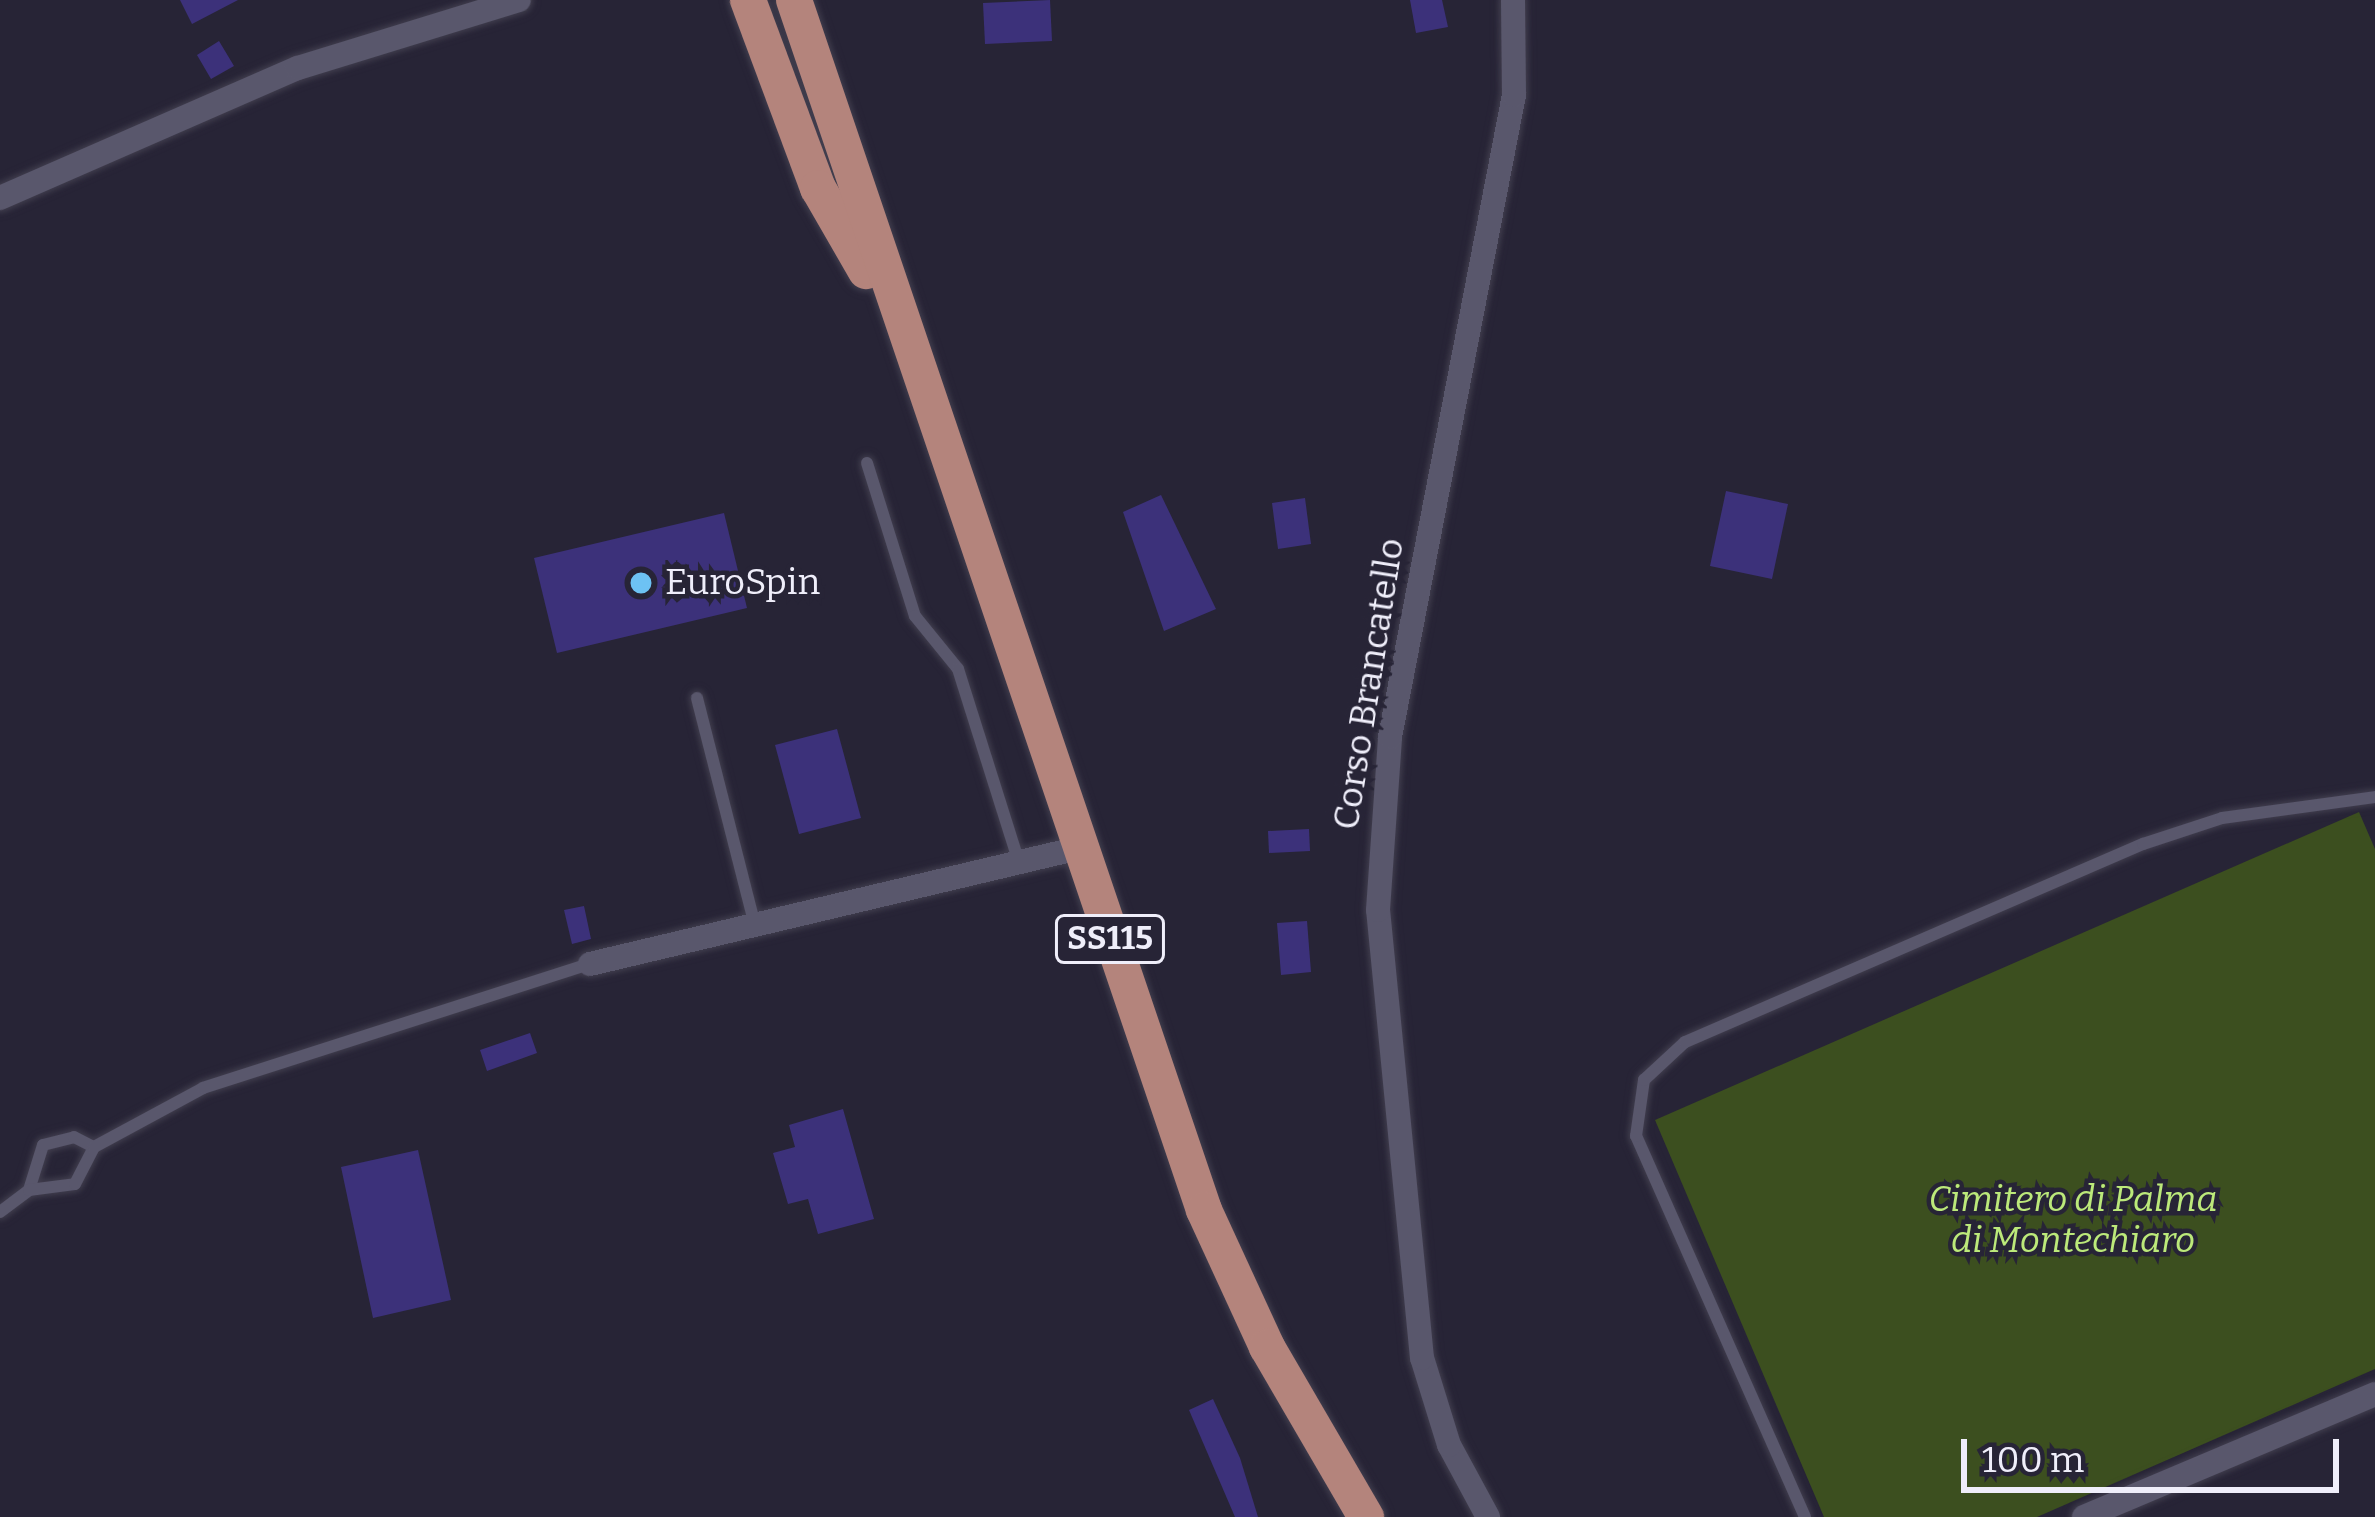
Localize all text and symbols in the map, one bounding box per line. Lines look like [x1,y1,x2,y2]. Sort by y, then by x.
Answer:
street label: Corso Brancatello [1325,535,1413,833]
place label: EuroSpin [665,561,820,605]
marker: EuroSpin [628,570,654,596]
road number: SS115 [1053,912,1167,966]
park label: Cimitero di Palma di Montechiaro [1929,1177,2217,1262]
scale bar [1967,1415,2345,1489]
text: 100 m [1982,1438,2084,1482]

